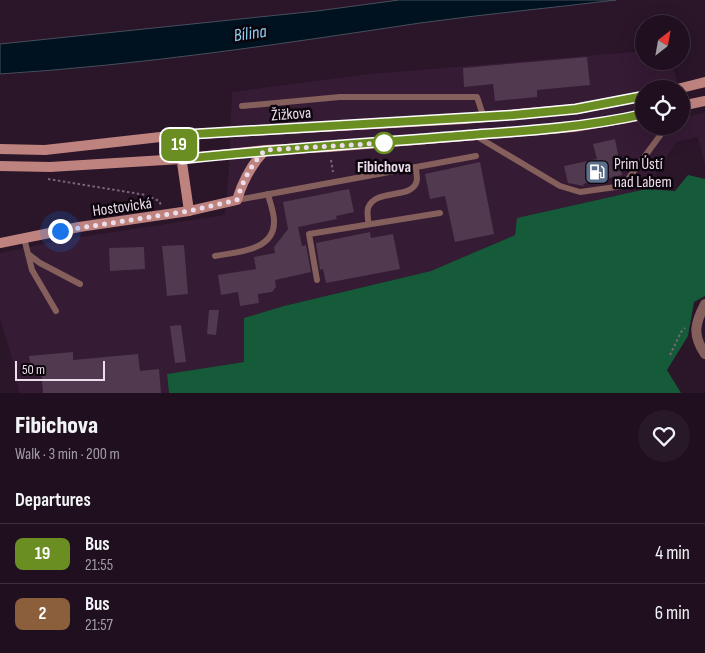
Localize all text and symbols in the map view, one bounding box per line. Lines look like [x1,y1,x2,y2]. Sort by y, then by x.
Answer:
north arrow [635,15,690,70]
map controls [635,15,690,135]
water label: Bílina [232,21,269,46]
button: locate [635,80,690,135]
street label: Žižkova [271,104,312,125]
line badge: 19 [156,129,202,161]
marker: Fibichova [373,132,395,154]
text: 19 [171,134,187,155]
place label: Prim Ústí nad Labem [614,155,672,192]
place label: Fibichova [357,158,411,177]
fuel station icon: Prim Ústí nad Labem [584,159,610,185]
street label: Hostovická [91,194,153,221]
your location [48,219,73,244]
scale bar [15,358,105,381]
text: 50 m [22,361,45,378]
button: heart [638,410,690,462]
text: Fibichova [15,411,98,440]
text: Walk · 3 min · 200 m [15,445,120,464]
text: Departures [15,489,91,512]
text: Bus [85,533,110,556]
text: 4 min [655,542,690,565]
text: 19 [35,543,50,564]
text: 21:55 [85,556,113,575]
text: Bus [85,593,110,616]
text: 6 min [655,602,690,625]
text: 2 [39,603,46,624]
text: 21:57 [85,616,113,635]

